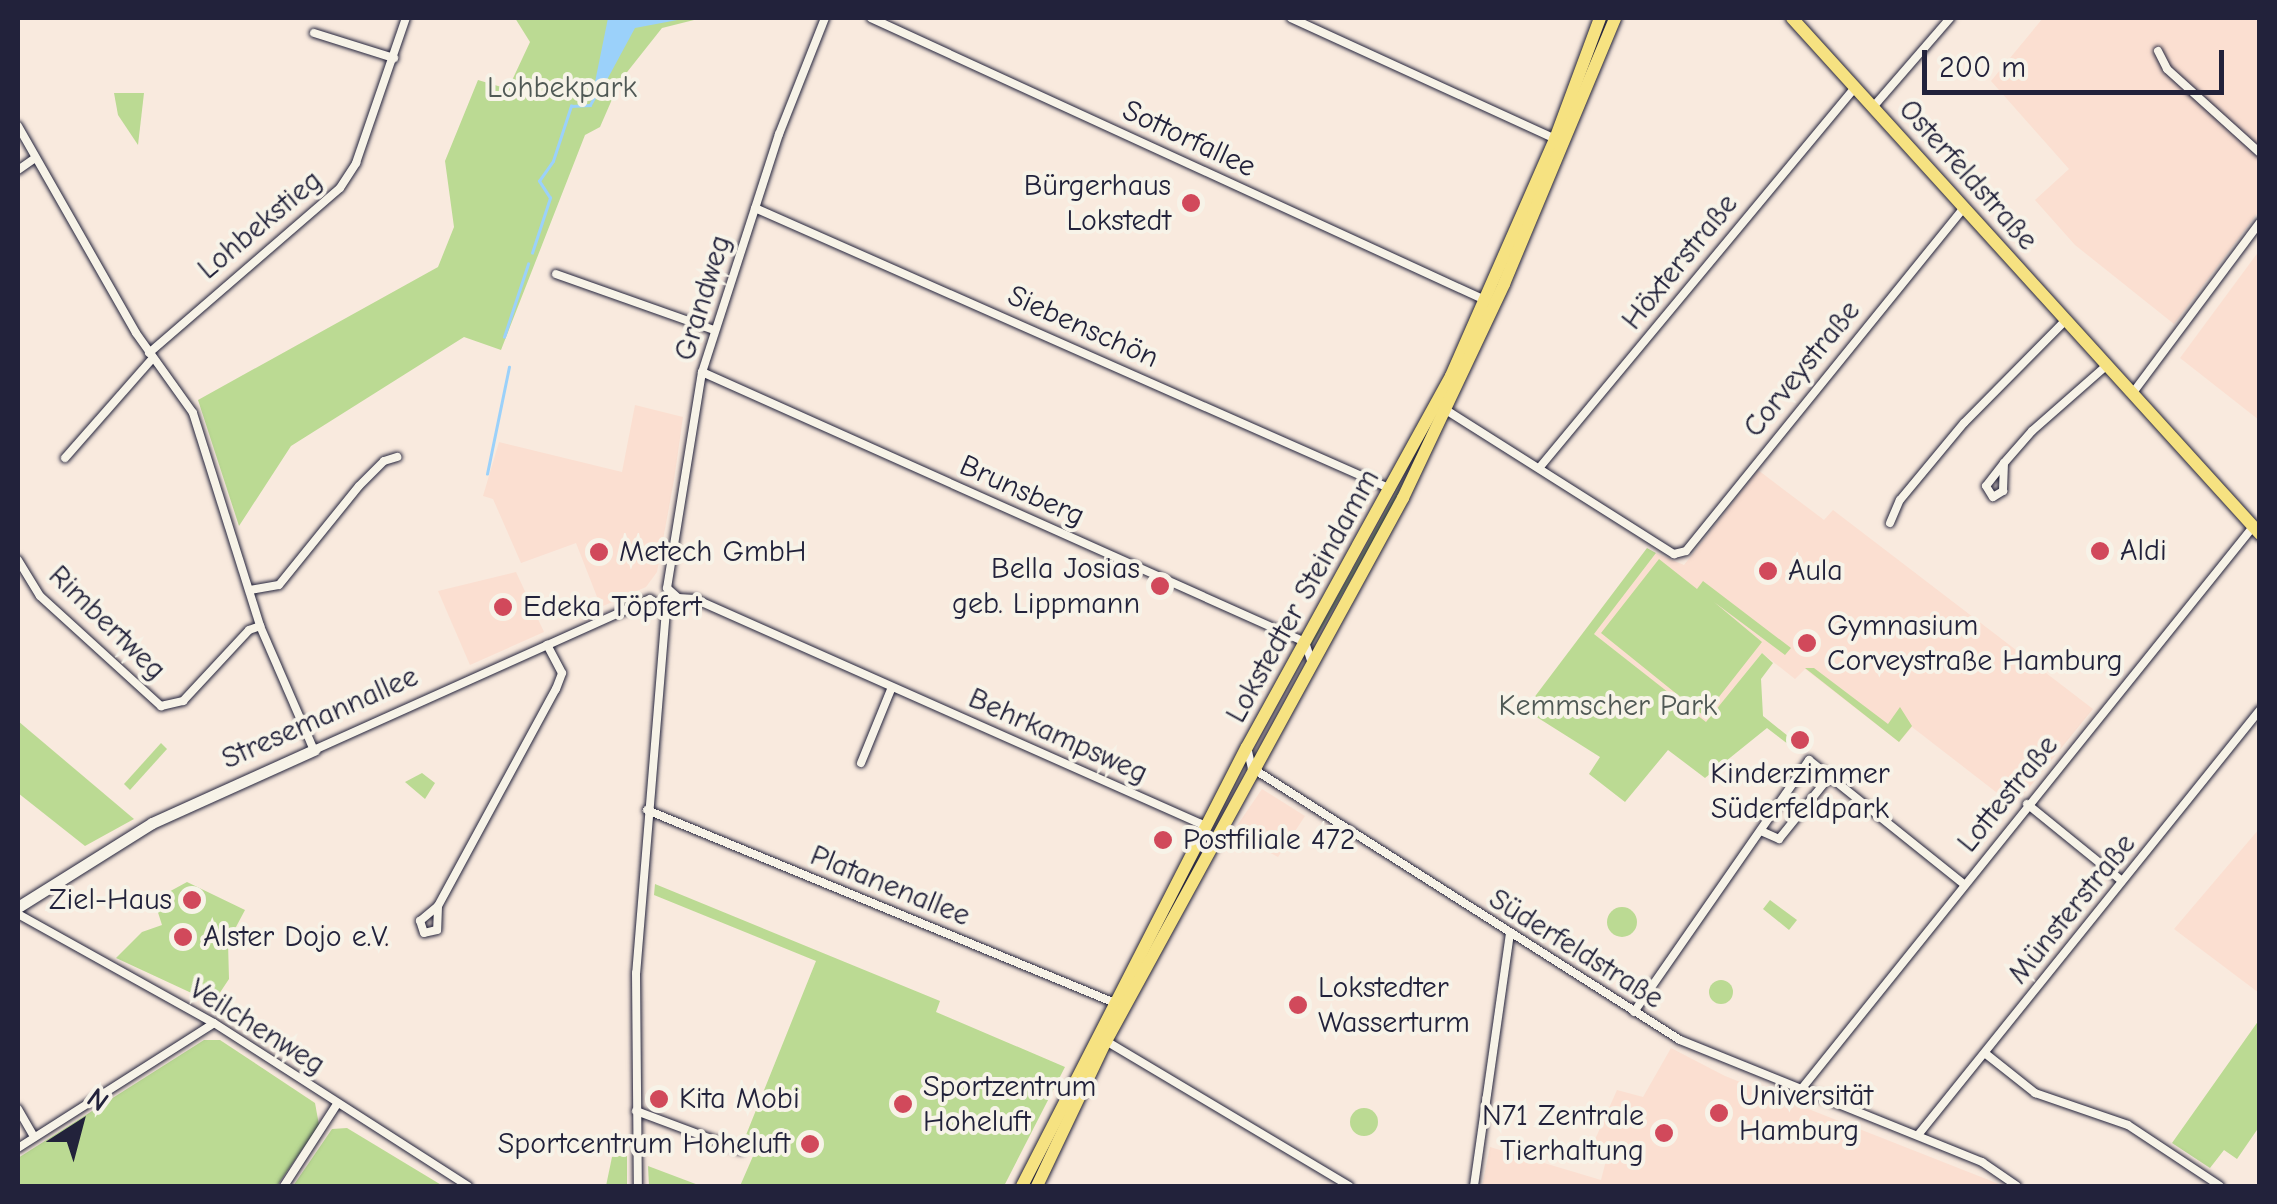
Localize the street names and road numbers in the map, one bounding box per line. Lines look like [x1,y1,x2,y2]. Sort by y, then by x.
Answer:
street label: Osterfeldstraße [1891,92,2045,258]
street label: Sottorfallee [1117,93,1261,185]
street label: Lohbekstieg [191,163,329,287]
street label: Höxterstraße [1614,187,1746,337]
street label: Grandweg [667,231,739,365]
street label: Siebenschön [1002,278,1164,376]
street label: Corveystraße [1736,293,1868,445]
street label: Brunsberg [954,448,1090,534]
street label: Lokstedter Steindamm [1218,463,1388,729]
street label: Rimbertweg [41,558,173,688]
street label: Stresemannallee [216,659,424,777]
street label: Behrkampsweg [963,680,1153,792]
street label: Lottestraße [1950,728,2066,860]
street label: Münsterstraße [2000,827,2144,991]
street label: Platanenallee [805,838,975,934]
street label: Süderfeldstraße [1482,881,1670,1017]
street label: Veilchenweg [183,971,331,1083]

